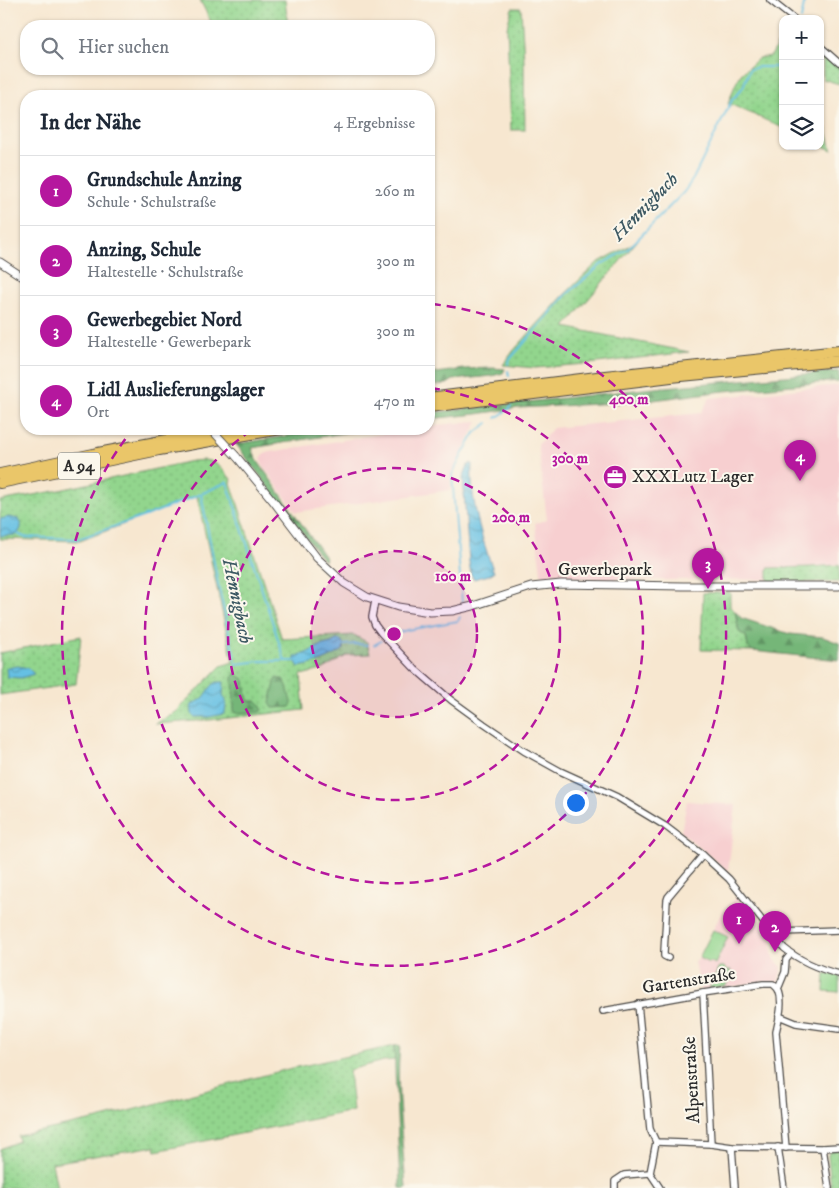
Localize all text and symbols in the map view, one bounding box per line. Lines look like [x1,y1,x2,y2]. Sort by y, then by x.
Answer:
map controls [779,15,824,150]
button: + [779,15,824,60]
search box [20,20,435,75]
icon: search [38,34,66,62]
text: Hier suchen [78,36,169,59]
button: − [779,60,824,105]
button: layers [779,105,824,150]
text: In der Nähe [40,110,141,136]
text: 4 Ergebnisse [333,113,415,133]
water label: Hennigbach [606,168,684,247]
text: Grundschule Anzing [87,169,241,192]
text: 1 [53,181,59,201]
text: 260 m [375,181,415,201]
text: Schule · Schulstraße [87,192,216,212]
text: Anzing, Schule [87,239,201,262]
text: 2 [52,251,60,271]
text: 300 m [376,251,415,271]
text: Haltestelle · Schulstraße [87,262,243,282]
text: Gewerbegebiet Nord [87,309,242,332]
text: 3 [53,321,59,341]
text: 300 m [376,321,415,341]
text: Haltestelle · Gewerbepark [87,332,251,352]
text: Lidl Auslieferungslager [87,379,265,402]
text: 400 m [608,390,649,409]
text: 4 [51,391,61,411]
text: 470 m [374,391,415,411]
text: Ort [87,402,109,422]
pin: 4 [784,440,816,481]
text: 300 m [552,449,589,468]
road number: A 94 [58,452,100,480]
office icon: XXXLutz Lager [602,464,628,490]
place label: XXXLutz Lager [632,466,754,488]
text: 200 m [492,508,531,527]
pin: 3 [692,548,724,589]
water label: Hennigbach [217,555,257,646]
street label: Gewerbepark [558,559,652,581]
text: 100 m [435,567,472,586]
centre of rings [385,625,403,643]
your location [563,790,589,816]
pin: 1 [723,903,755,944]
pin: 2 [759,911,791,952]
street label: Gartenstraße [641,963,737,999]
street label: Alpenstraße [679,1036,705,1124]

